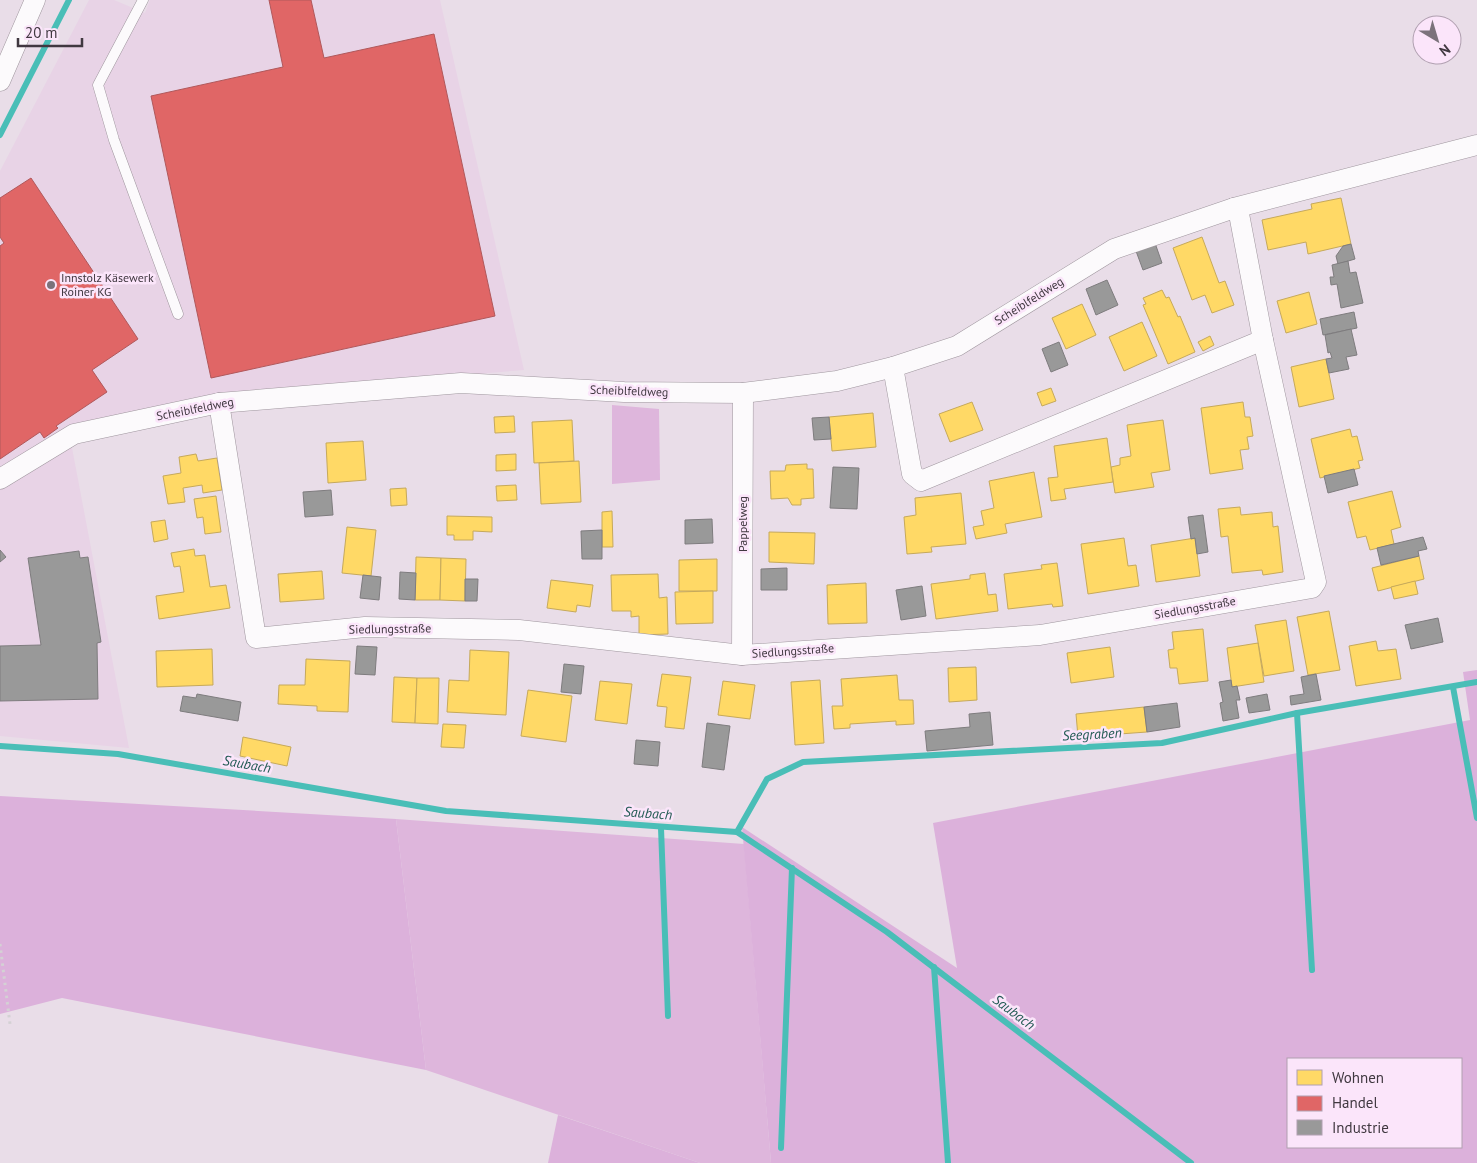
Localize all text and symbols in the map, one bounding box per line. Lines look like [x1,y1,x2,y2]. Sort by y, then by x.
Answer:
scale bar [18,15,81,47]
north arrow [1412,15,1462,65]
text: 20 m [25,23,58,42]
text: N [1436,40,1454,60]
place label: Innstolz Käsewerk Roiner KG [61,270,154,299]
street label: Scheiblfeldweg [991,273,1066,328]
marker: Innstolz Käsewerk Roiner KG [45,279,57,291]
street label: Scheiblfeldweg [590,382,669,399]
street label: Scheiblfeldweg [155,394,235,423]
street label: Pappelweg [735,496,750,552]
street label: Siedlungsstraße [1153,593,1237,622]
street label: Siedlungsstraße [349,620,431,637]
street label: Siedlungsstraße [751,640,835,661]
water label: Seegraben [1062,723,1122,745]
water label: Saubach [222,751,272,777]
water label: Saubach [623,802,673,824]
water label: Saubach [989,990,1039,1034]
legend [1287,1058,1462,1148]
text: Wohnen [1332,1068,1384,1087]
text: Handel [1332,1093,1378,1112]
text: Industrie [1332,1118,1389,1137]

